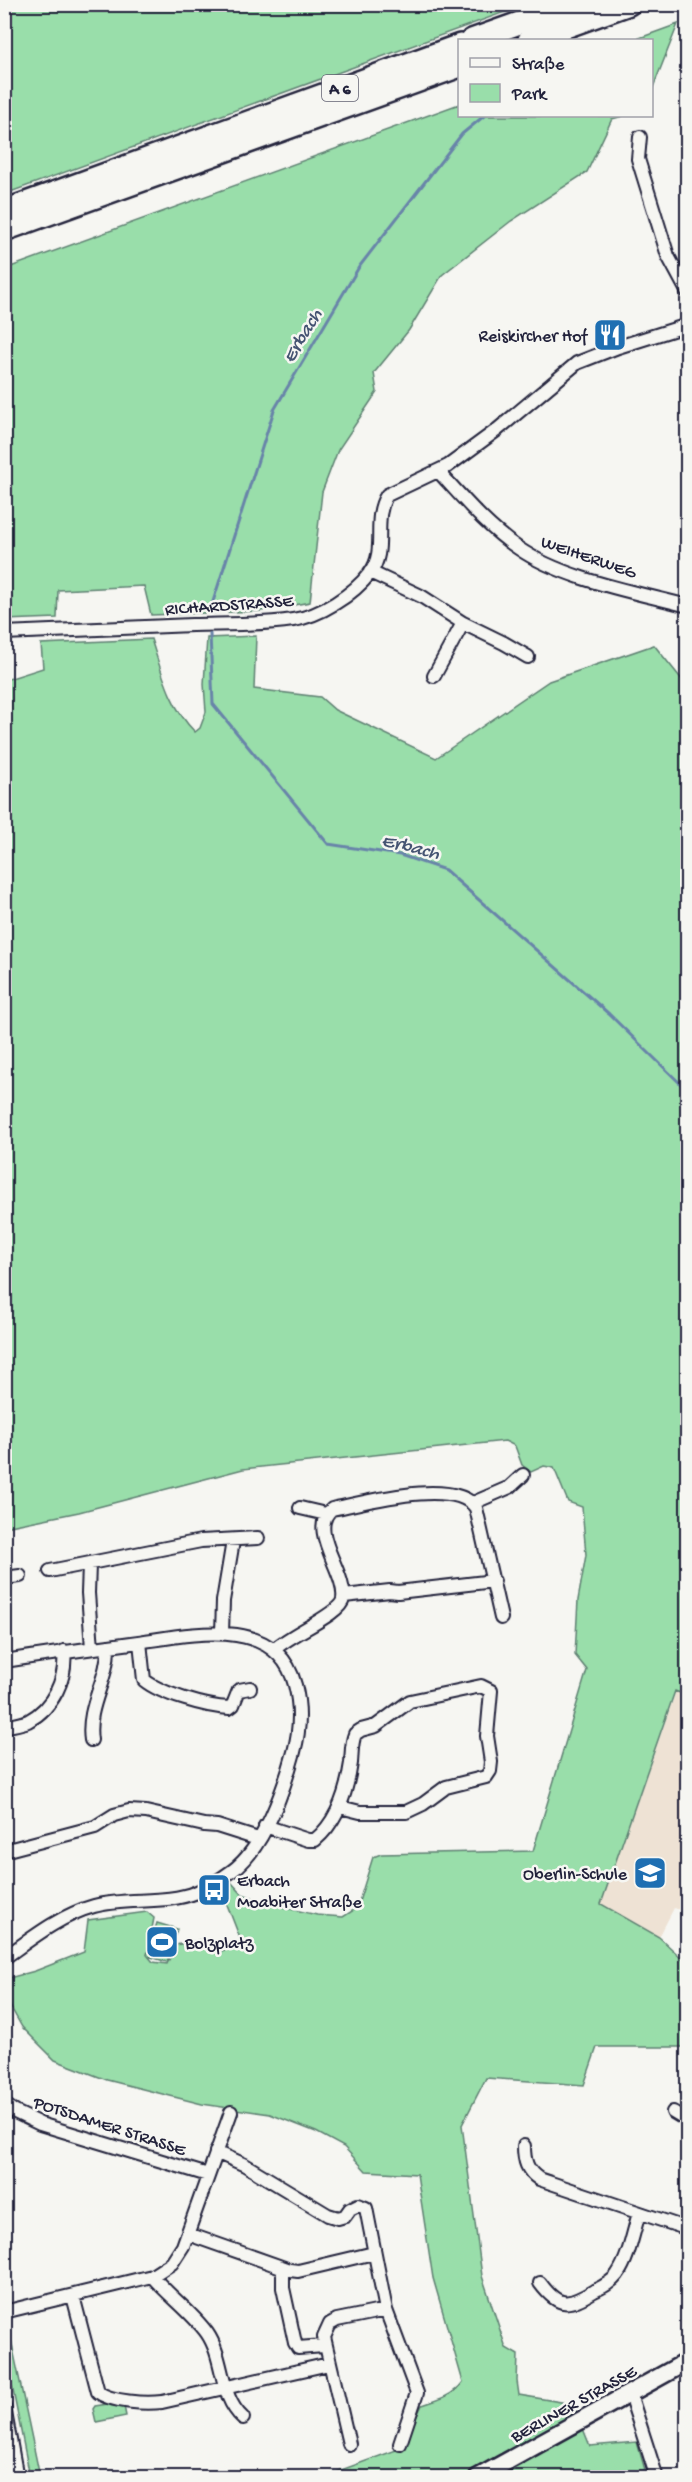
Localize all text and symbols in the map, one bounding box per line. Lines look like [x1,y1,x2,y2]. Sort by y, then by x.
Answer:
legend [458,39,653,117]
text: Straße [512,55,565,76]
road number: A 6 [322,75,358,101]
text: Park [511,85,548,106]
water label: Erbach [279,305,329,368]
restaurant icon: Reiskircher Hof [592,317,628,353]
place label: Reiskircher Hof [479,327,588,348]
street label: WEIHERWEG [538,532,639,585]
street label: RICHARDSTRASSE [164,591,295,621]
water label: Erbach [379,830,442,867]
school or university icon: Oberlin-Schule [632,1855,668,1891]
place label: Oberlin-Schule [523,1865,628,1886]
bus stop icon: Erbach Moabiter Straße [196,1872,232,1908]
place label: Erbach Moabiter Straße [237,1872,363,1914]
sports icon: Bolzplatz [144,1924,180,1960]
place label: Bolzplatz [184,1934,255,1955]
street label: POTSDAMER STRASSE [29,2093,189,2162]
street label: BERLINER STRASSE [507,2362,641,2449]

